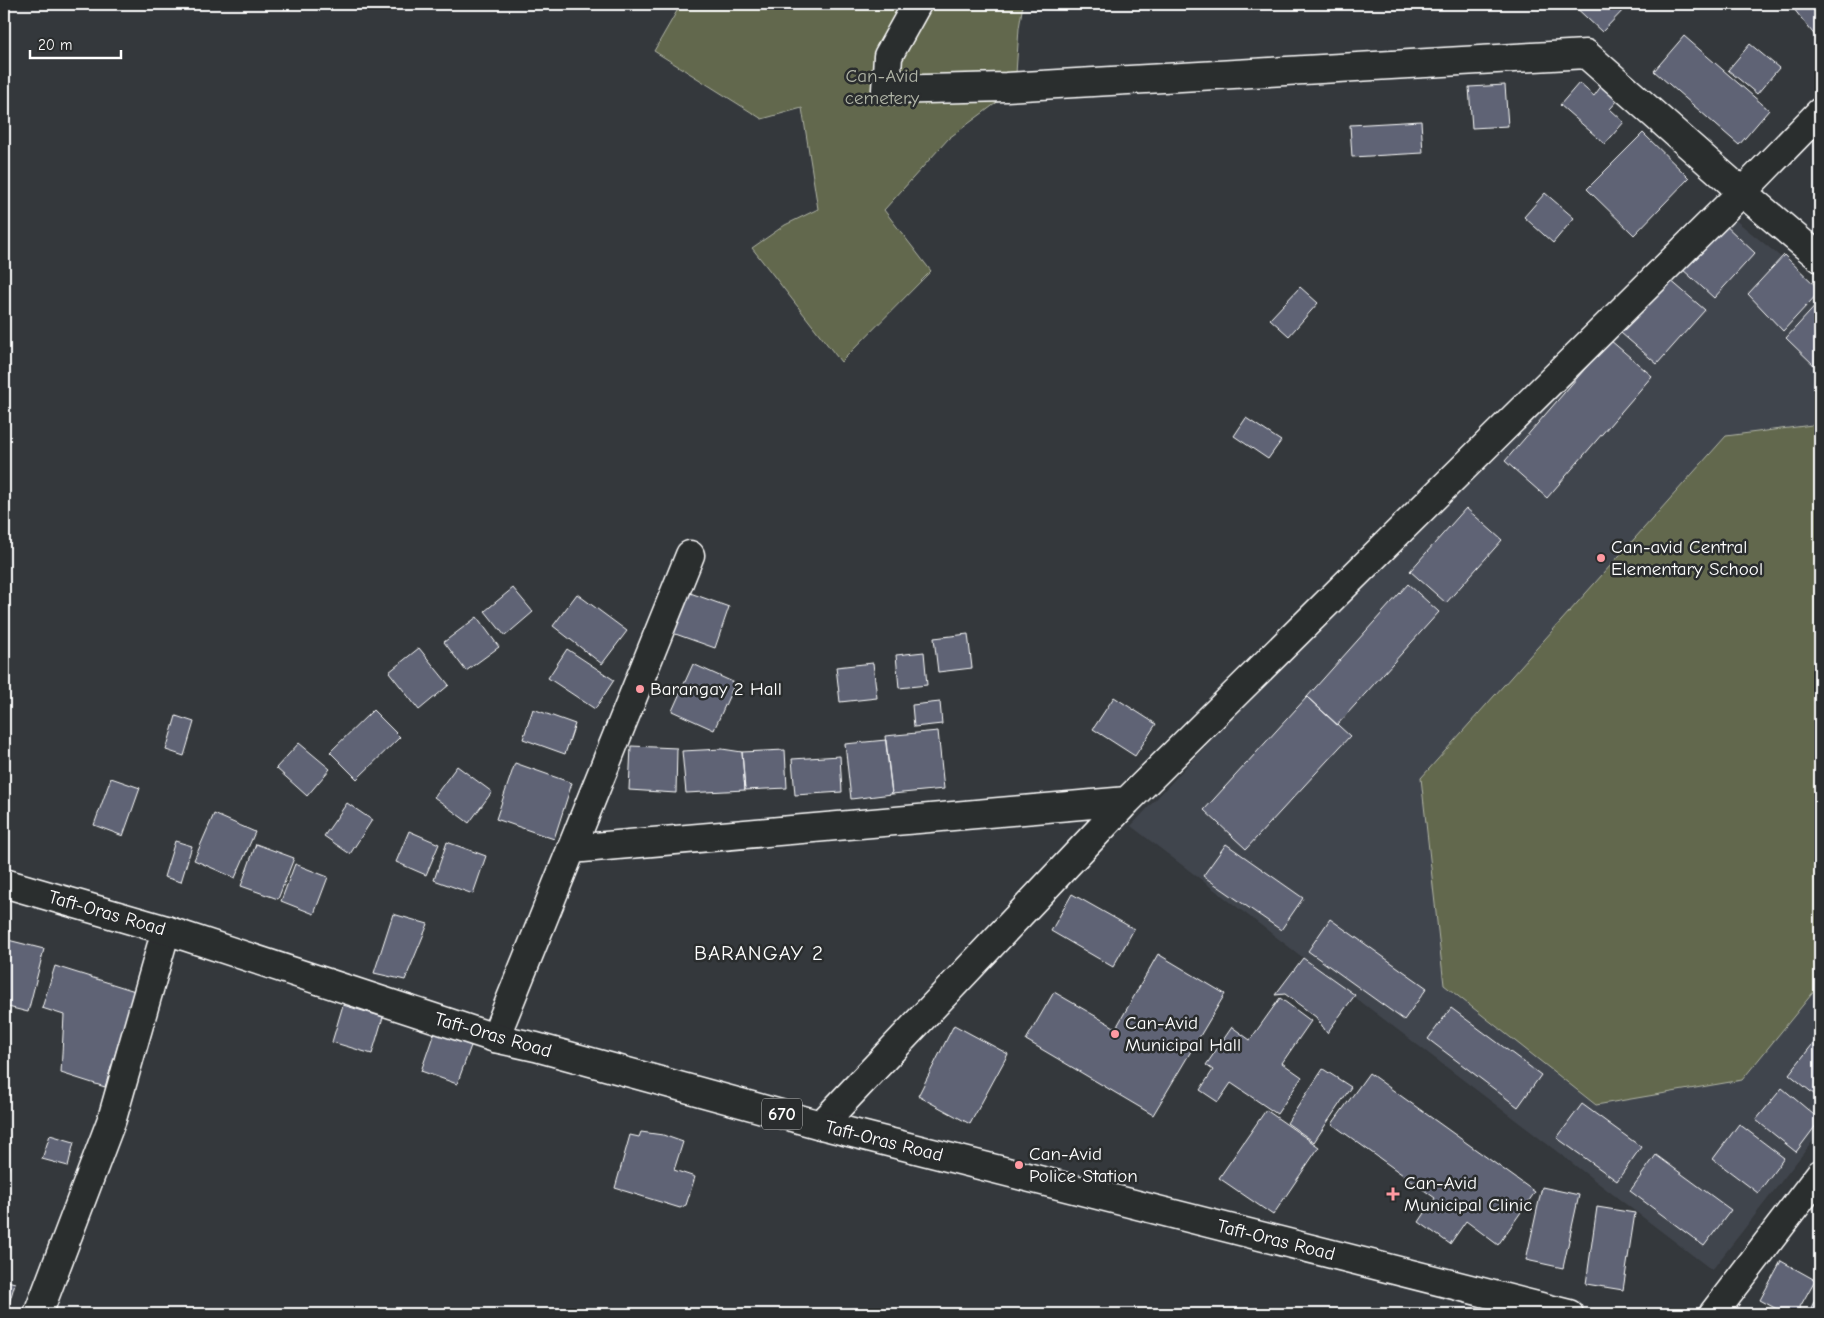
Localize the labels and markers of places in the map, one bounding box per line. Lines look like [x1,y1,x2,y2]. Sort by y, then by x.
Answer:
place label: Can-avid Central Elementary School [1611,536,1763,580]
marker: Can-avid Central Elementary School [1595,552,1607,564]
place label: Barangay 2 Hall [650,678,782,700]
marker: Barangay 2 Hall [634,683,646,695]
place label: Can-Avid Municipal Hall [1125,1012,1241,1056]
marker: Can-Avid Municipal Hall [1109,1028,1121,1040]
place label: Can-Avid Police Station [1029,1143,1138,1187]
marker: Can-Avid Police Station [1013,1159,1025,1171]
place label: Can-Avid Municipal Clinic [1404,1172,1532,1216]
marker: Can-Avid Municipal Clinic [1386,1187,1400,1201]

